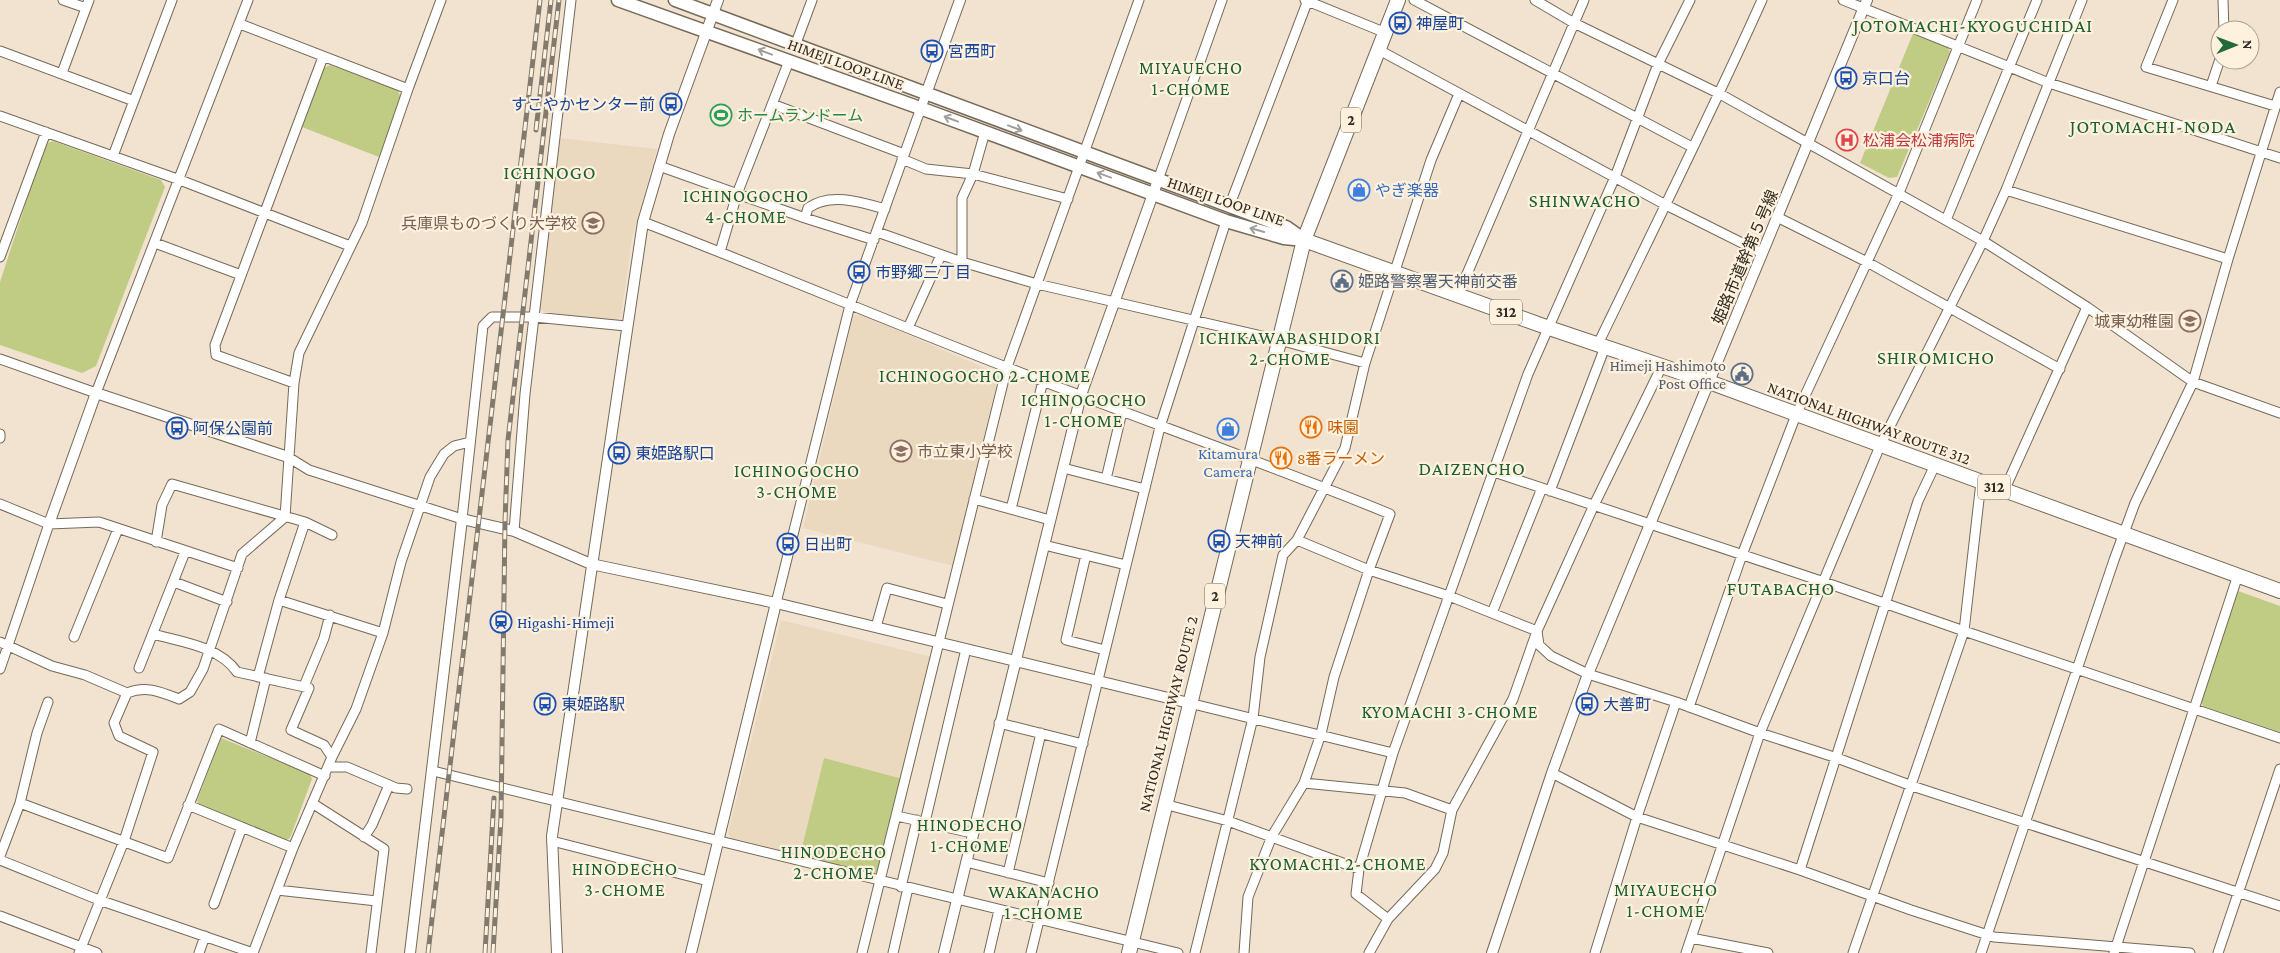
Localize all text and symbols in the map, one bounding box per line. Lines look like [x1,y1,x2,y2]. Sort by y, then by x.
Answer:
bus stop icon: 神屋町 [1388,11,1412,35]
place label: 神屋町 [1416,15,1464,32]
district label: JOTOMACHI-KYOGUCHIDAI [1851,15,2093,36]
north arrow [2210,20,2260,70]
street label: HIMEJI LOOP LINE [785,35,907,94]
bus stop icon: 宮西町 [920,39,944,63]
text: N [2240,40,2256,50]
place label: 宮西町 [948,43,996,60]
one-way arrow [758,47,773,56]
district label: MIYAUECHO 1-CHOME [1139,58,1243,99]
bus stop icon: 京口台 [1834,66,1858,90]
place label: 京口台 [1862,70,1910,87]
bus stop icon: すこやかセンター前 [659,92,683,116]
place label: すこやかセンター前 [511,96,655,113]
sports icon: ホームランドーム [709,103,733,127]
place label: ホームランドーム [737,107,863,124]
road number: 2 [1341,108,1361,132]
one-way arrow [944,114,959,123]
district label: JOTOMACHI-NODA [2068,116,2236,137]
one-way arrow [1007,124,1022,133]
hospital icon: 松浦会松浦病院 [1835,128,1859,152]
place label: 松浦会松浦病院 [1863,132,1975,149]
district label: ICHINOGO [503,162,597,183]
one-way arrow [1096,170,1112,180]
street label: HIMEJI LOOP LINE [1165,173,1287,230]
shop icon: やぎ楽器 [1347,178,1371,202]
place label: やぎ楽器 [1375,182,1439,199]
district label: ICHINOGOCHO 4-CHOME [683,186,809,227]
street label: 姫路市道幹第５号線 [1709,187,1781,327]
district label: SHINWACHO [1529,190,1641,211]
school or university icon: 兵庫県ものづくり大学校 [581,211,605,235]
place label: 兵庫県ものづくり大学校 [401,215,577,232]
one-way arrow [1249,224,1265,234]
bus stop icon: 市野郷三丁目 [847,260,871,284]
place label: 市野郷三丁目 [875,264,971,281]
public building icon: 姫路警察署天神前交番 [1330,269,1354,293]
place label: 姫路警察署天神前交番 [1358,273,1518,290]
road number: 312 [1490,300,1522,324]
school or university icon: 城東幼稚園 [2178,309,2202,333]
place label: 城東幼稚園 [2094,313,2174,330]
district label: ICHIKAWABASHIDORI 2-CHOME [1199,328,1381,369]
district label: SHIROMICHO [1877,347,1995,368]
place label: Himeji Hashimoto Post Office [1609,357,1726,392]
public building icon: Himeji Hashimoto Post Office [1730,362,1754,386]
district label: ICHINOGOCHO 2-CHOME [879,366,1091,386]
street label: NATIONAL HIGHWAY ROUTE 312 [1765,378,1973,468]
district label: ICHINOGOCHO 1-CHOME [1021,390,1147,431]
restaurant icon: 味園 [1299,415,1323,439]
bus stop icon: 阿保公園前 [165,416,189,440]
shop icon: Kitamura Camera [1216,417,1240,441]
place label: 味園 [1327,419,1359,436]
place label: 阿保公園前 [193,420,273,437]
school or university icon: 市立東小学校 [889,439,913,463]
bus stop icon: 東姫路駅口 [607,441,631,465]
place label: 市立東小学校 [917,443,1013,460]
place label: 東姫路駅口 [635,445,715,462]
place label: Kitamura Camera [1198,445,1259,480]
restaurant icon: 8番ラーメン [1269,446,1293,470]
place label: 8番ラーメン [1297,450,1385,467]
district label: DAIZENCHO [1418,458,1526,479]
district label: ICHINOGOCHO 3-CHOME [734,461,860,502]
road number: 312 [1978,474,2010,500]
bus stop icon: 天神前 [1207,529,1231,553]
bus stop icon: 日出町 [776,532,800,556]
place label: 天神前 [1235,533,1283,550]
place label: 日出町 [804,536,852,553]
district label: FUTABACHO [1727,578,1835,599]
road number: 2 [1205,584,1225,608]
station icon: Higashi-Himeji [489,610,513,634]
place label: Higashi-Himeji [517,614,614,632]
street label: NATIONAL HIGHWAY ROUTE 2 [1135,614,1201,814]
bus stop icon: 東姫路駅 [533,692,557,716]
bus stop icon: 大善町 [1575,692,1599,716]
place label: 東姫路駅 [561,696,625,713]
place label: 大善町 [1603,696,1651,713]
district label: KYOMACHI 3-CHOME [1361,702,1539,722]
district label: HINODECHO 1-CHOME [917,815,1023,856]
district label: HINODECHO 2-CHOME [781,842,887,883]
district label: KYOMACHI 2-CHOME [1249,854,1427,874]
district label: HINODECHO 3-CHOME [572,859,678,900]
district label: MIYAUECHO 1-CHOME [1614,880,1718,921]
district label: WAKANACHO 1-CHOME [988,882,1100,923]

